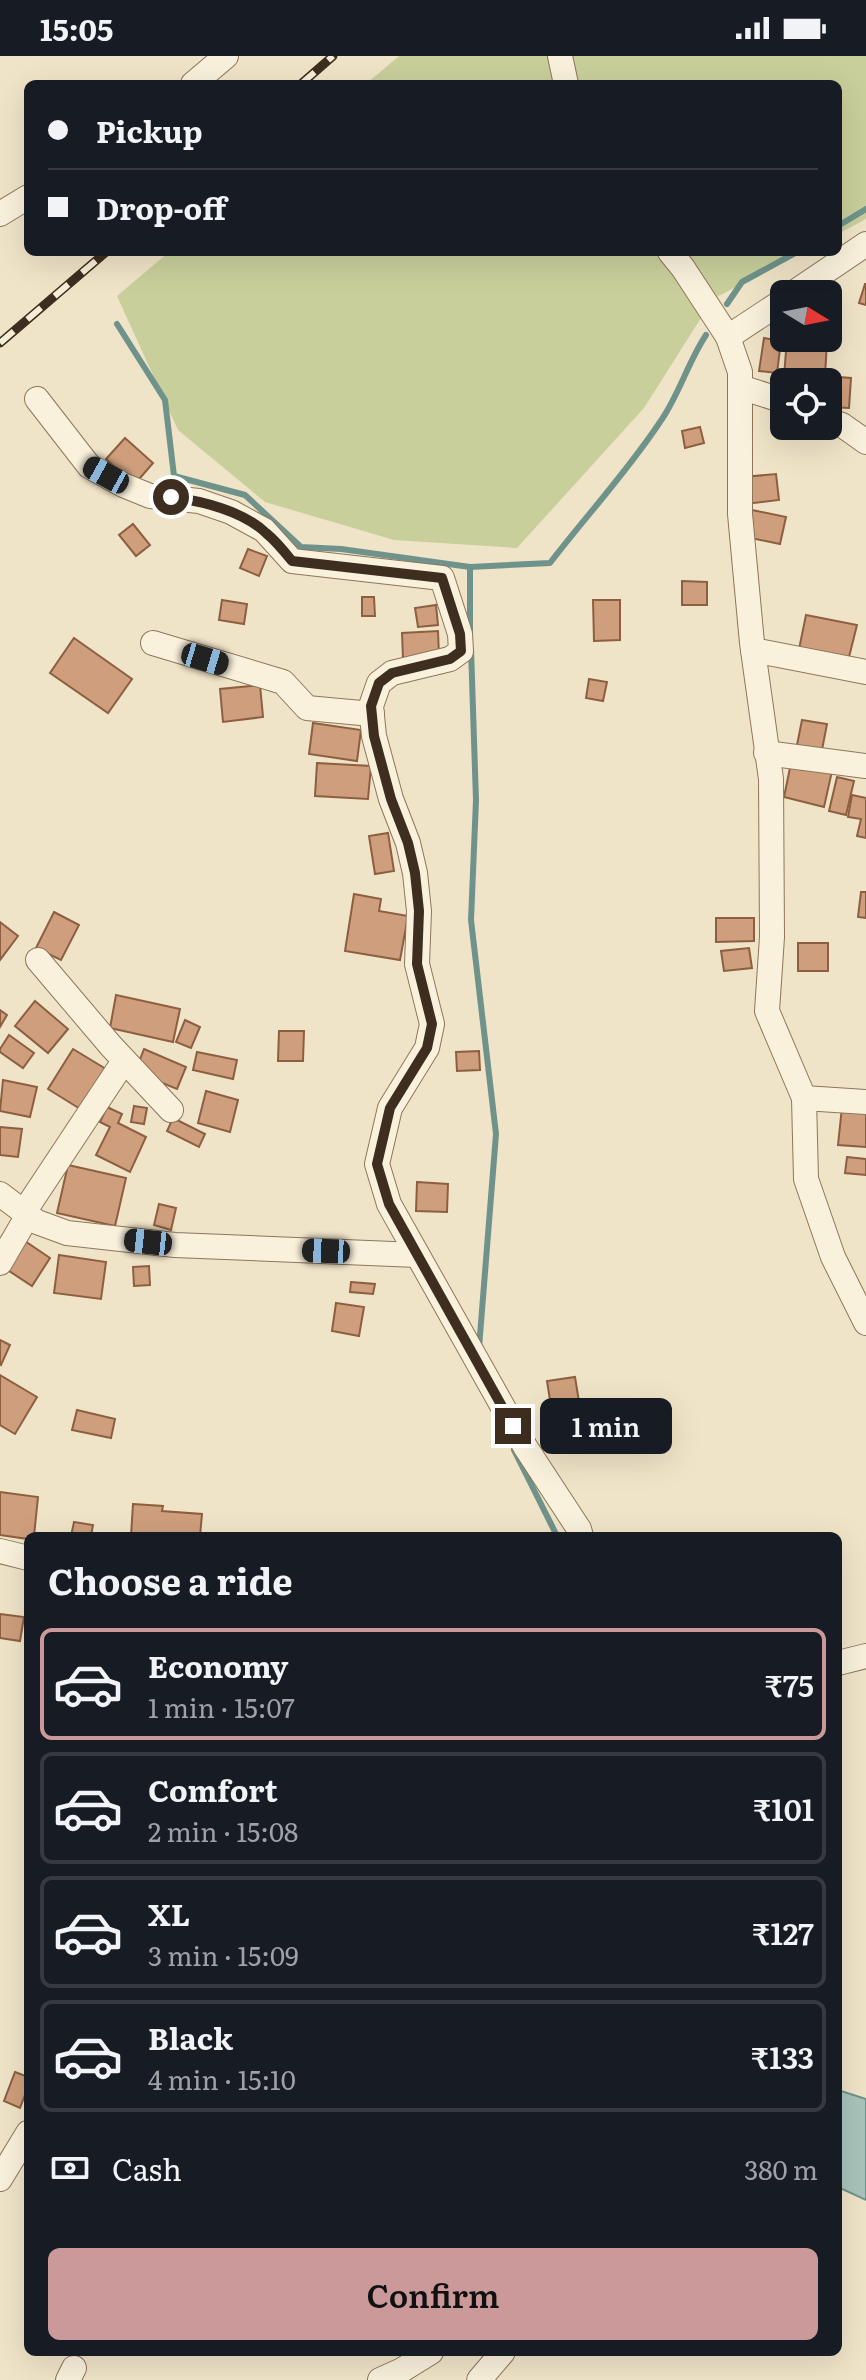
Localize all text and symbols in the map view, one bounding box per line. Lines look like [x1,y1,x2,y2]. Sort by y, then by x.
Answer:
text: 15:05 [40,6,113,50]
text: Pickup [96,108,203,152]
text: Drop-off [96,185,226,229]
north arrow [770,280,842,352]
map controls [770,280,842,440]
button: locate [770,368,842,440]
car [79,453,133,497]
route start [153,479,189,515]
car [179,641,231,677]
car [123,1228,173,1256]
car [302,1238,350,1264]
callout: 1 min [541,1398,673,1454]
text: 1 min [572,1406,640,1445]
route end [495,1408,531,1444]
text: Choose a ride [48,1553,293,1606]
text: Economy [148,1643,288,1687]
icon: car [52,1648,124,1720]
text: ₹75 [765,1662,814,1706]
text: 1 min · 15:07 [148,1687,295,1726]
text: Comfort [148,1767,278,1811]
icon: car [52,1772,124,1844]
text: ₹101 [753,1786,814,1830]
text: 2 min · 15:08 [148,1811,298,1850]
text: XL [148,1891,190,1935]
icon: car [52,1896,124,1968]
text: ₹127 [752,1910,814,1954]
text: 3 min · 15:09 [148,1935,299,1974]
text: Black [148,2015,233,2059]
icon: car [52,2020,124,2092]
text: ₹133 [751,2034,814,2078]
text: 4 min · 15:10 [148,2059,296,2098]
icon: cash [48,2146,92,2190]
text: Cash [112,2146,182,2190]
text: 380 m [744,2149,818,2188]
button: Confirm [48,2248,818,2340]

